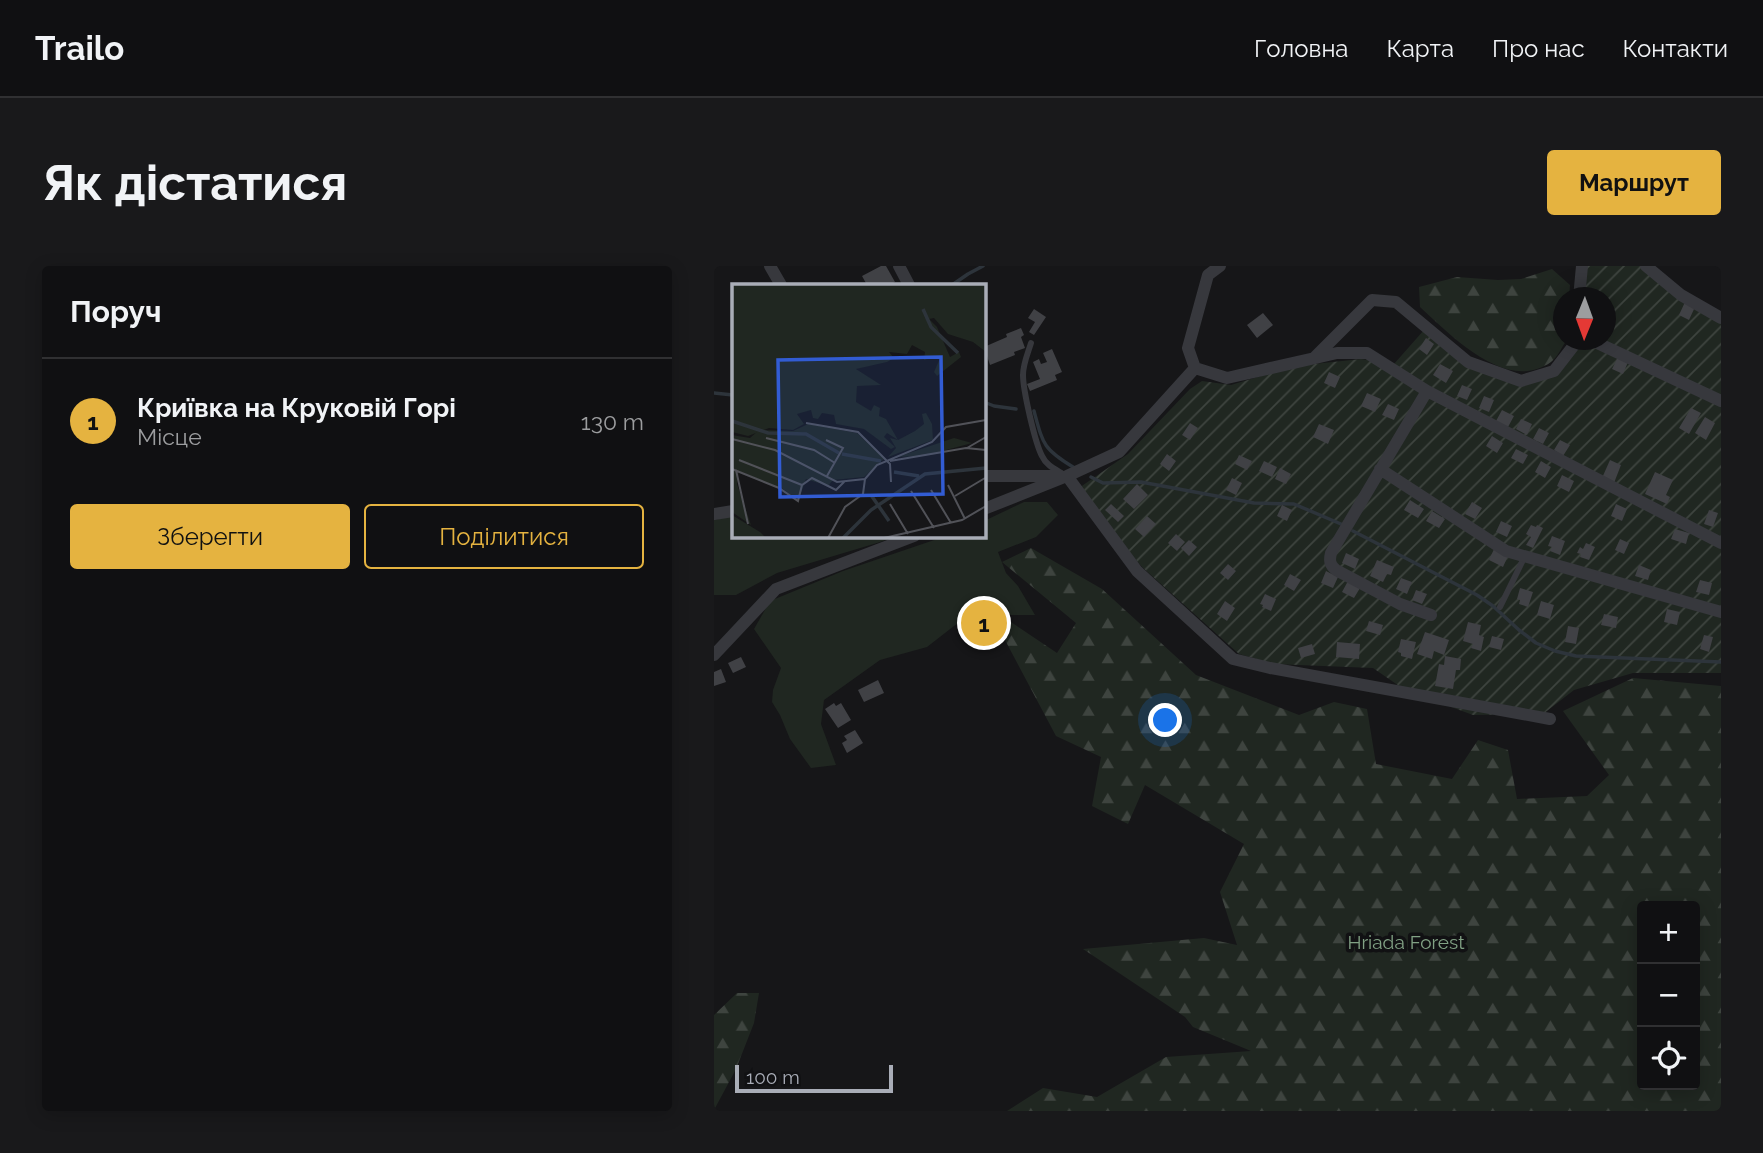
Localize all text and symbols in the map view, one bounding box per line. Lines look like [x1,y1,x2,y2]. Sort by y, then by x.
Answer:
text: Trailo [35,29,124,68]
text: Головна [1254,34,1348,63]
text: Карта [1386,34,1454,63]
text: Про нас [1492,34,1585,63]
text: Контакти [1623,34,1728,63]
button: Маршрут [1547,150,1721,215]
text: Як дістатися [42,154,347,211]
inset map [732,284,985,537]
north arrow [1553,287,1616,350]
text: Поруч [70,294,161,329]
text: Криївка на Круковій Горі [137,393,456,423]
text: 1 [87,408,99,435]
text: 130 m [581,408,644,435]
text: Місце [137,423,202,450]
button: Зберегти [70,504,350,569]
button: Поділитися [364,504,644,569]
pin: 1 [961,597,1007,649]
your location [1148,703,1182,737]
map controls [1637,901,1700,1090]
button: + [1637,901,1700,964]
park label: Hriada Forest [1347,931,1465,953]
button: − [1637,964,1700,1027]
button: locate [1637,1027,1700,1090]
scale bar [735,1062,892,1094]
text: 100 m [746,1066,800,1088]

